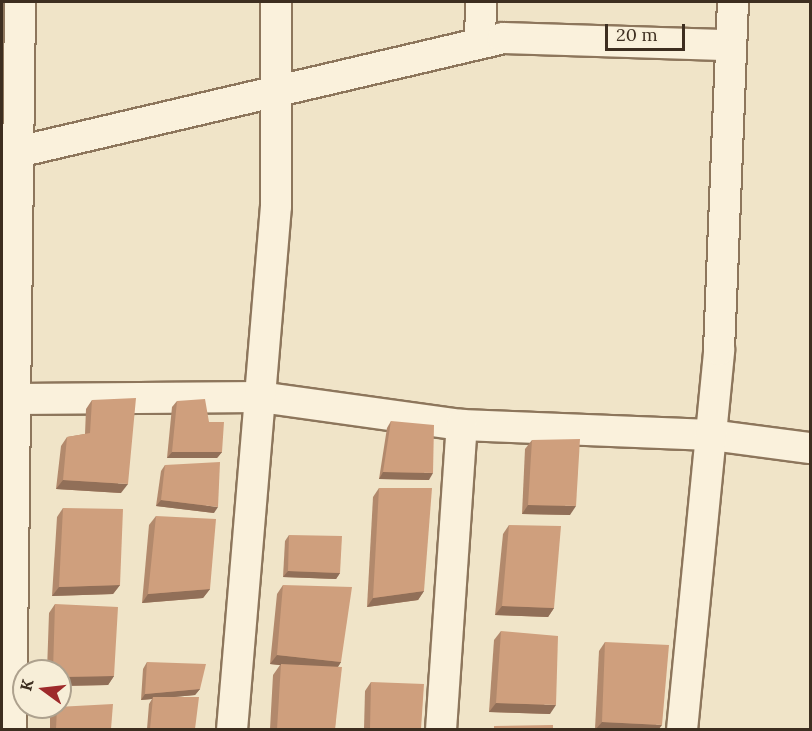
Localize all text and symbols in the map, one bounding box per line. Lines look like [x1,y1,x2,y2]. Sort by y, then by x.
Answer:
scale bar [608,12,688,50]
text: 20 m [616,23,658,46]
north arrow [12,659,72,719]
text: K [15,677,38,693]

